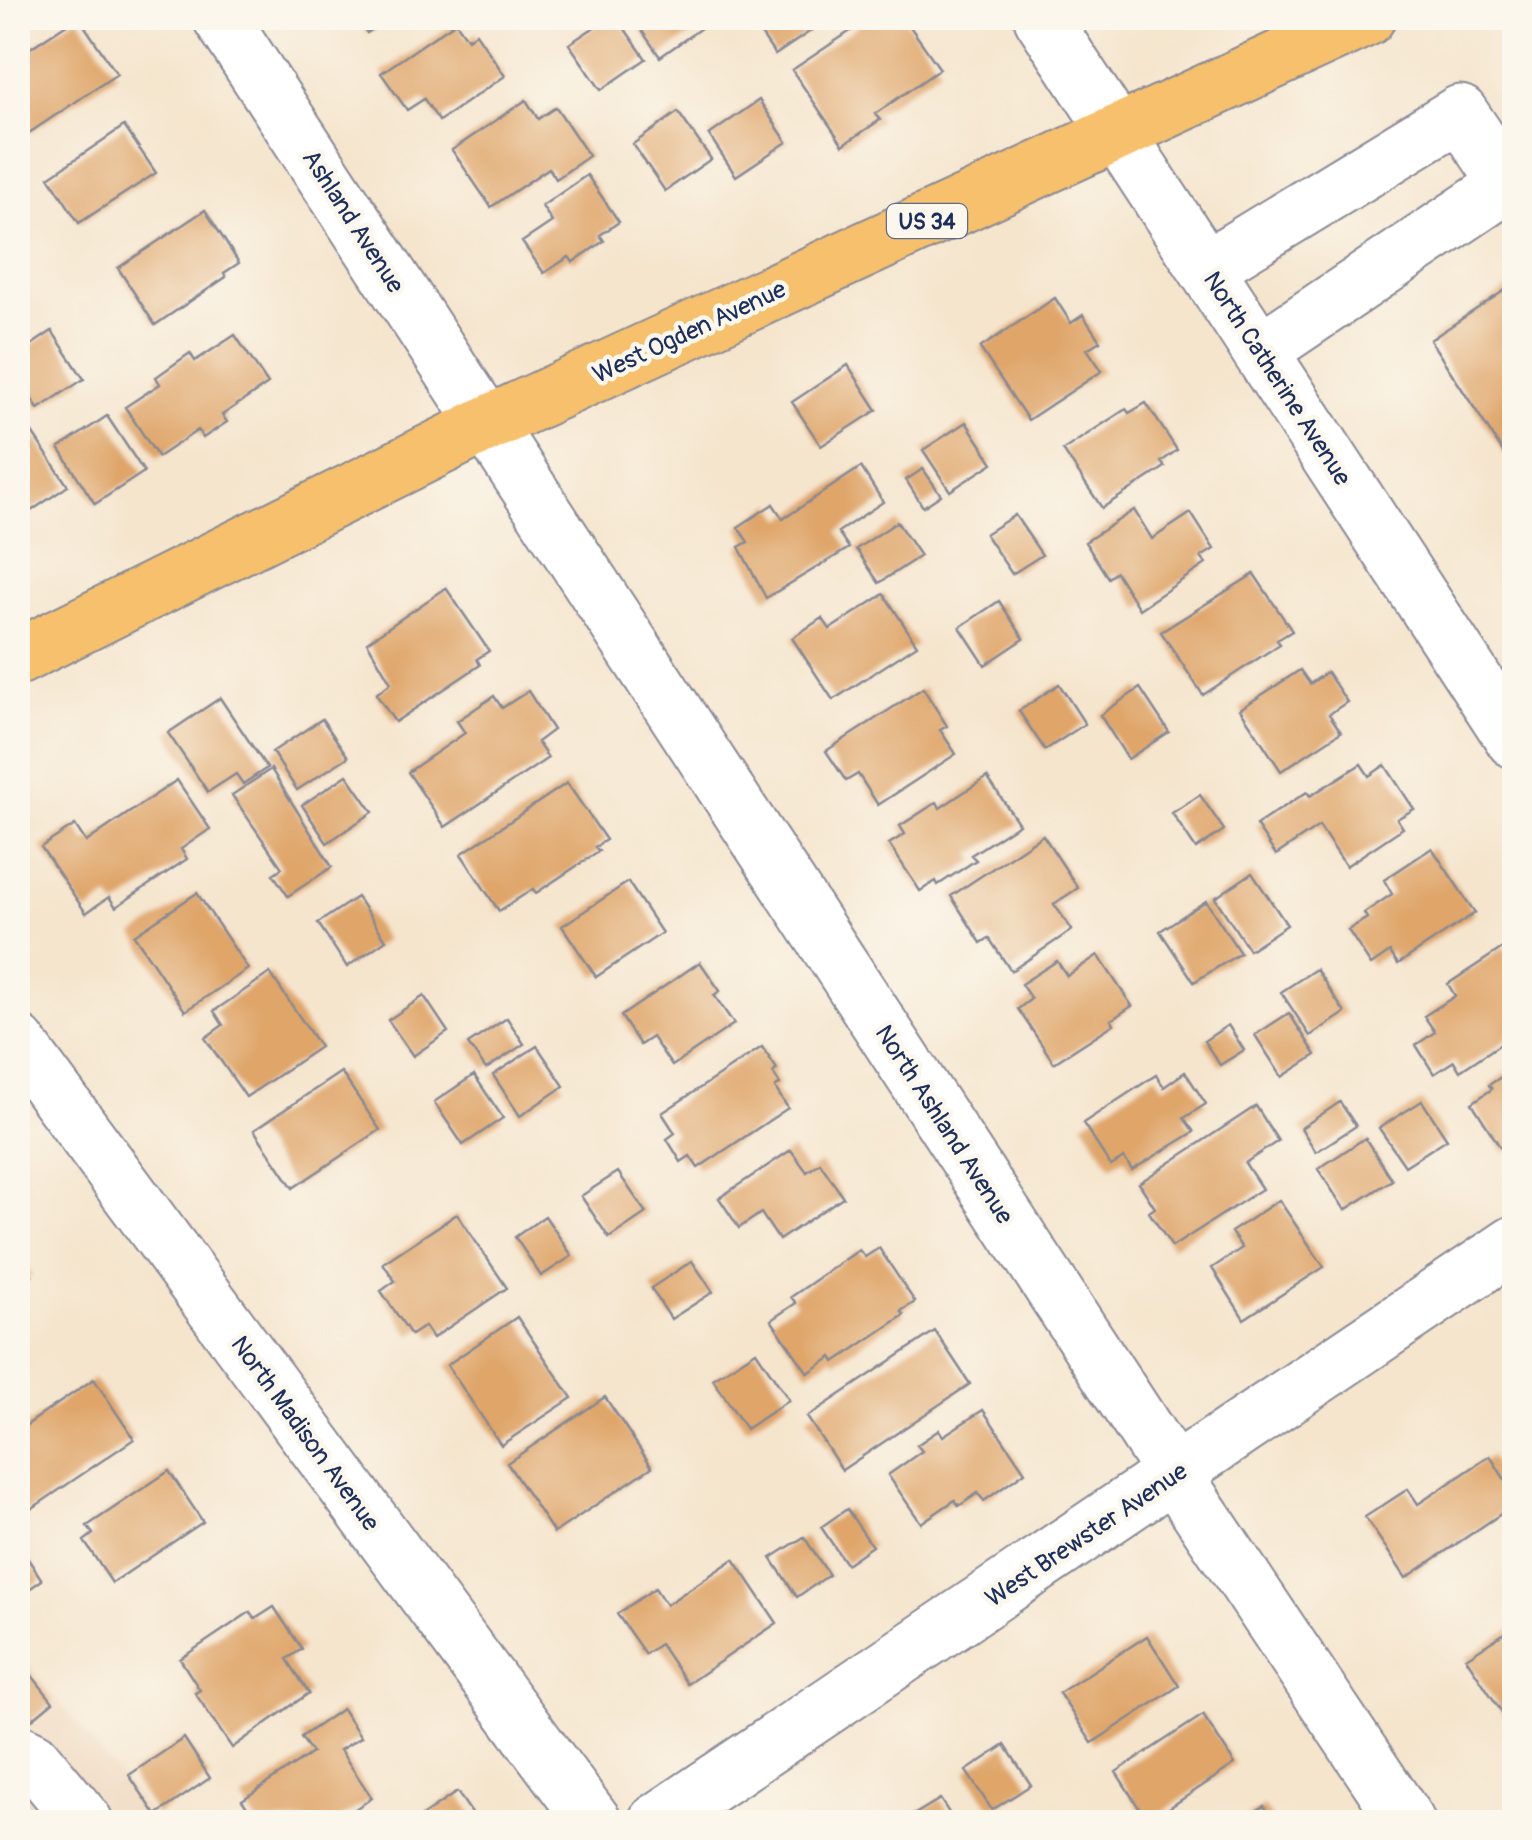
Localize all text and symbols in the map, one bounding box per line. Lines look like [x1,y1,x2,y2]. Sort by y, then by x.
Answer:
street label: Ashland Avenue [295,144,411,300]
road number: US 34 [887,204,967,238]
street label: North Catherine Avenue [1196,266,1358,492]
street label: West Ogden Avenue [588,274,792,391]
street label: North Ashland Avenue [868,1019,1020,1231]
street label: North Madison Avenue [224,1330,386,1538]
street label: West Brewster Avenue [980,1456,1194,1614]

